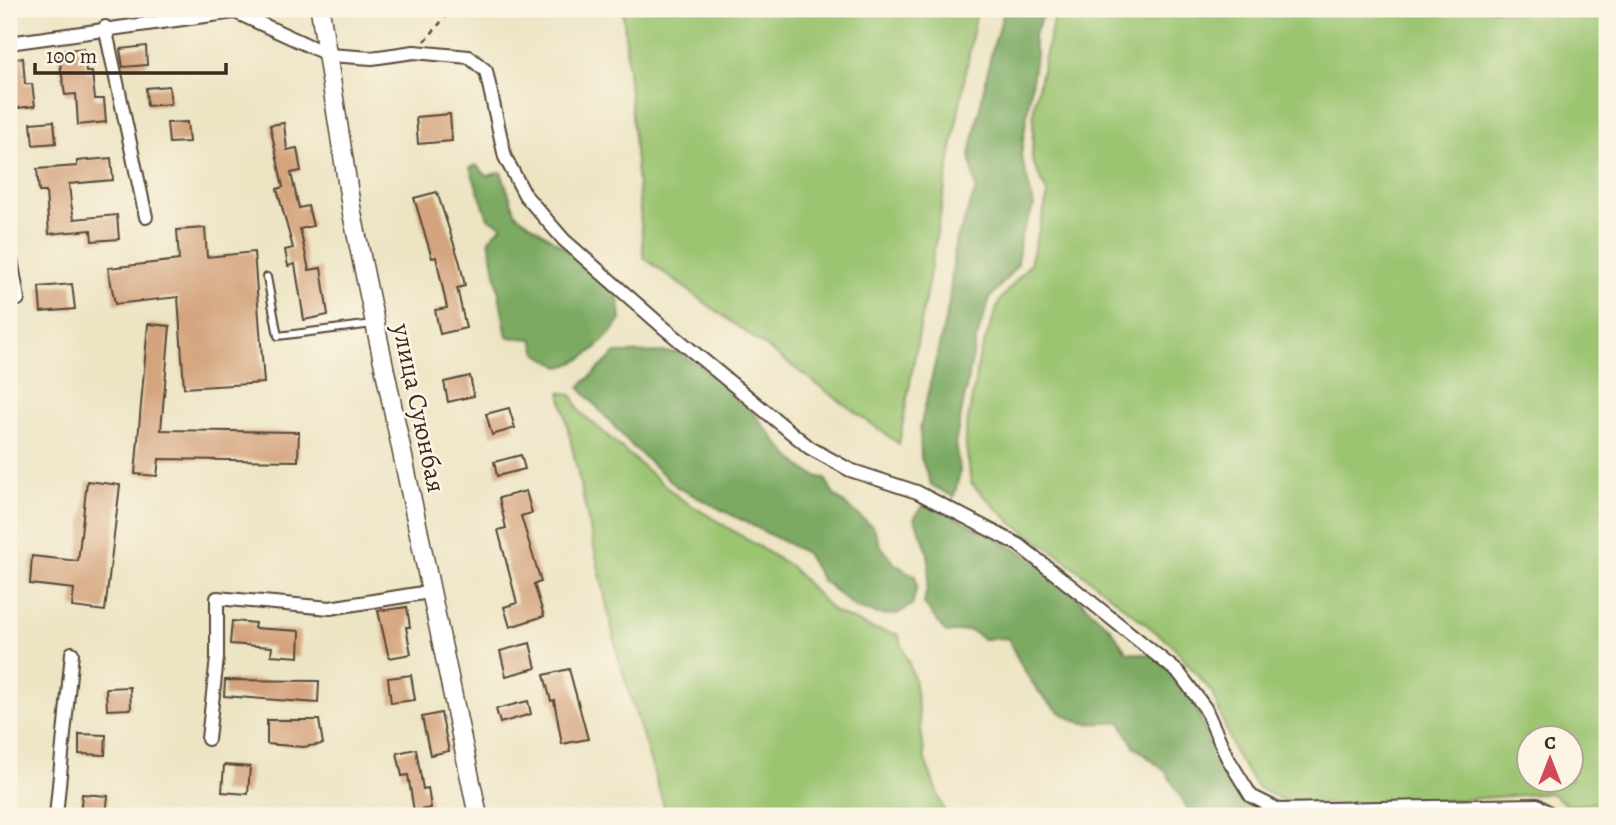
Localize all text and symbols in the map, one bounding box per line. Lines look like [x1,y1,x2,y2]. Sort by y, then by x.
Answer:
scale bar [35,32,226,76]
text: 100 m [46,42,97,70]
street label: улица Суюнбая [384,319,454,496]
north arrow [1514,724,1584,794]
text: С [1544,730,1556,756]

